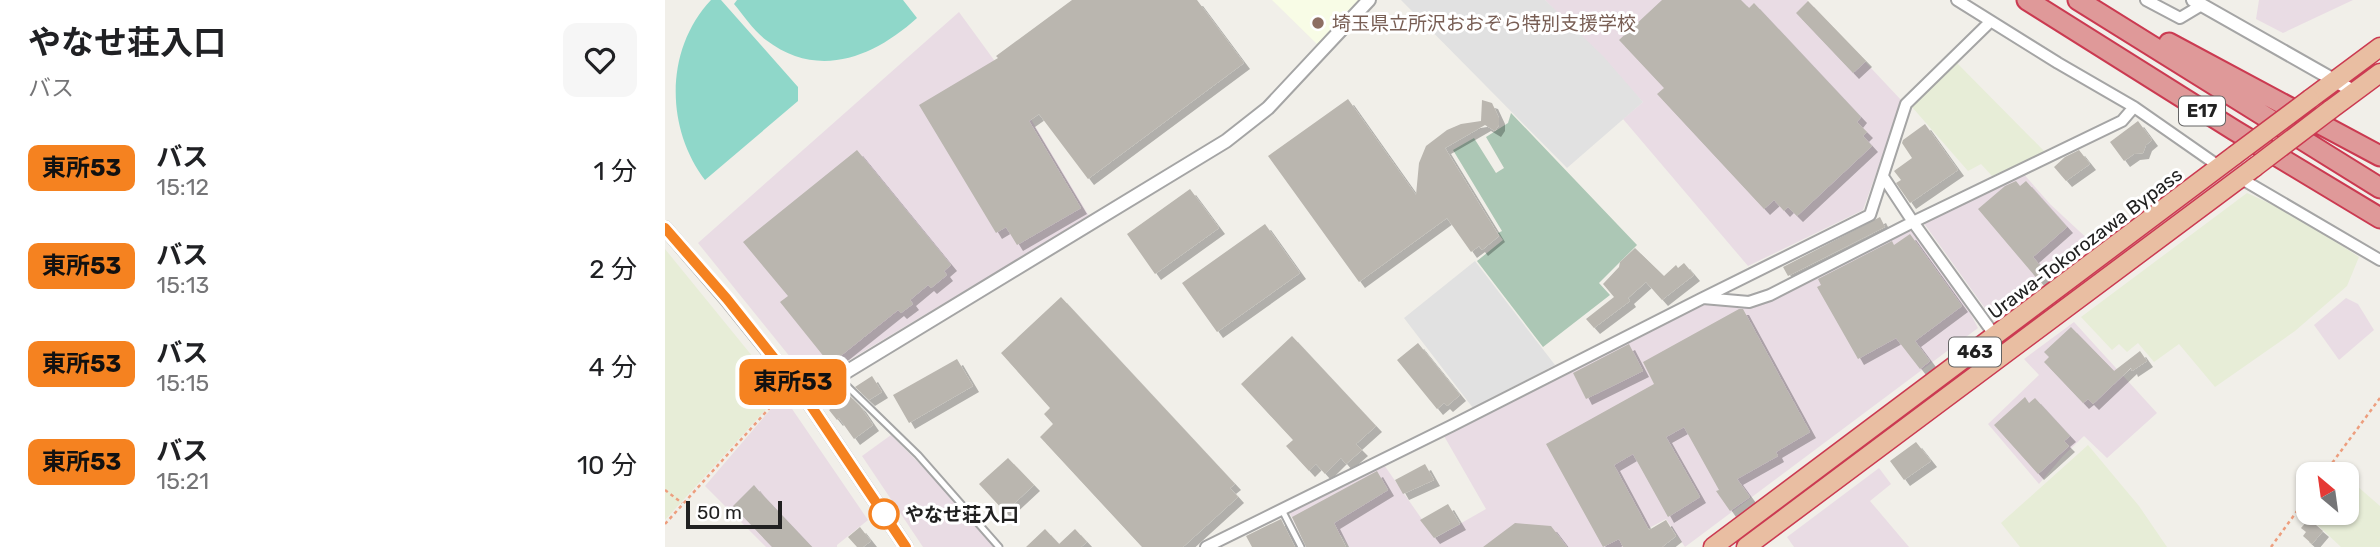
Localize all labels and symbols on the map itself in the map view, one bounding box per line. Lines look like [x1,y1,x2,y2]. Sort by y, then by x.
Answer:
place label: 埼玉県立所沢おおぞら特別支援学校 [1332,12,1636,35]
marker: 埼玉県立所沢おおぞら特別支援学校 [1310,15,1326,31]
road number: E17 [2179,96,2225,126]
street label: Urawa-Tokorozawa Bypass [1984,163,2187,324]
road number: 463 [1949,338,2001,366]
line badge: 東所53 [744,359,842,405]
north arrow [2296,462,2359,525]
scale bar [686,498,782,530]
marker: やなせ荘入口 [869,499,899,529]
place label: やなせ荘入口 [905,503,1019,526]

